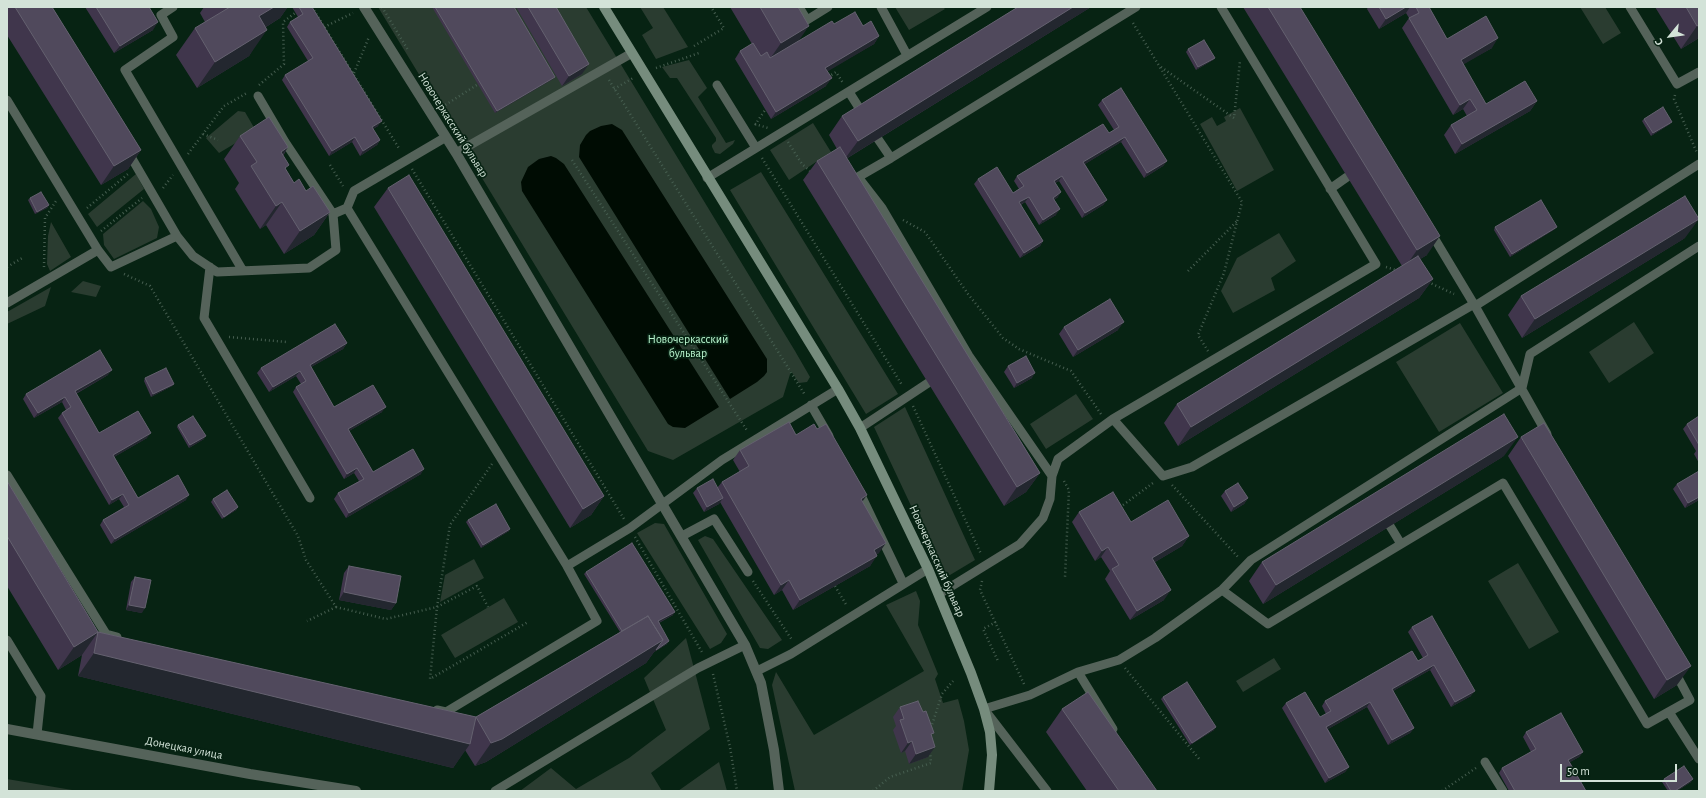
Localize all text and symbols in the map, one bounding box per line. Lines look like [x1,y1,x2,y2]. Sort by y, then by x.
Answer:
north arrow [1650,16,1690,56]
text: С [1653,37,1665,47]
street label: Новочеркасский бульвар [415,70,491,180]
park label: Новочеркасский бульвар [648,332,728,360]
street label: Новочеркасский бульвар [906,503,968,619]
street label: Донецкая улица [144,733,224,763]
scale bar [1562,756,1679,782]
text: 50 m [1567,765,1590,777]

